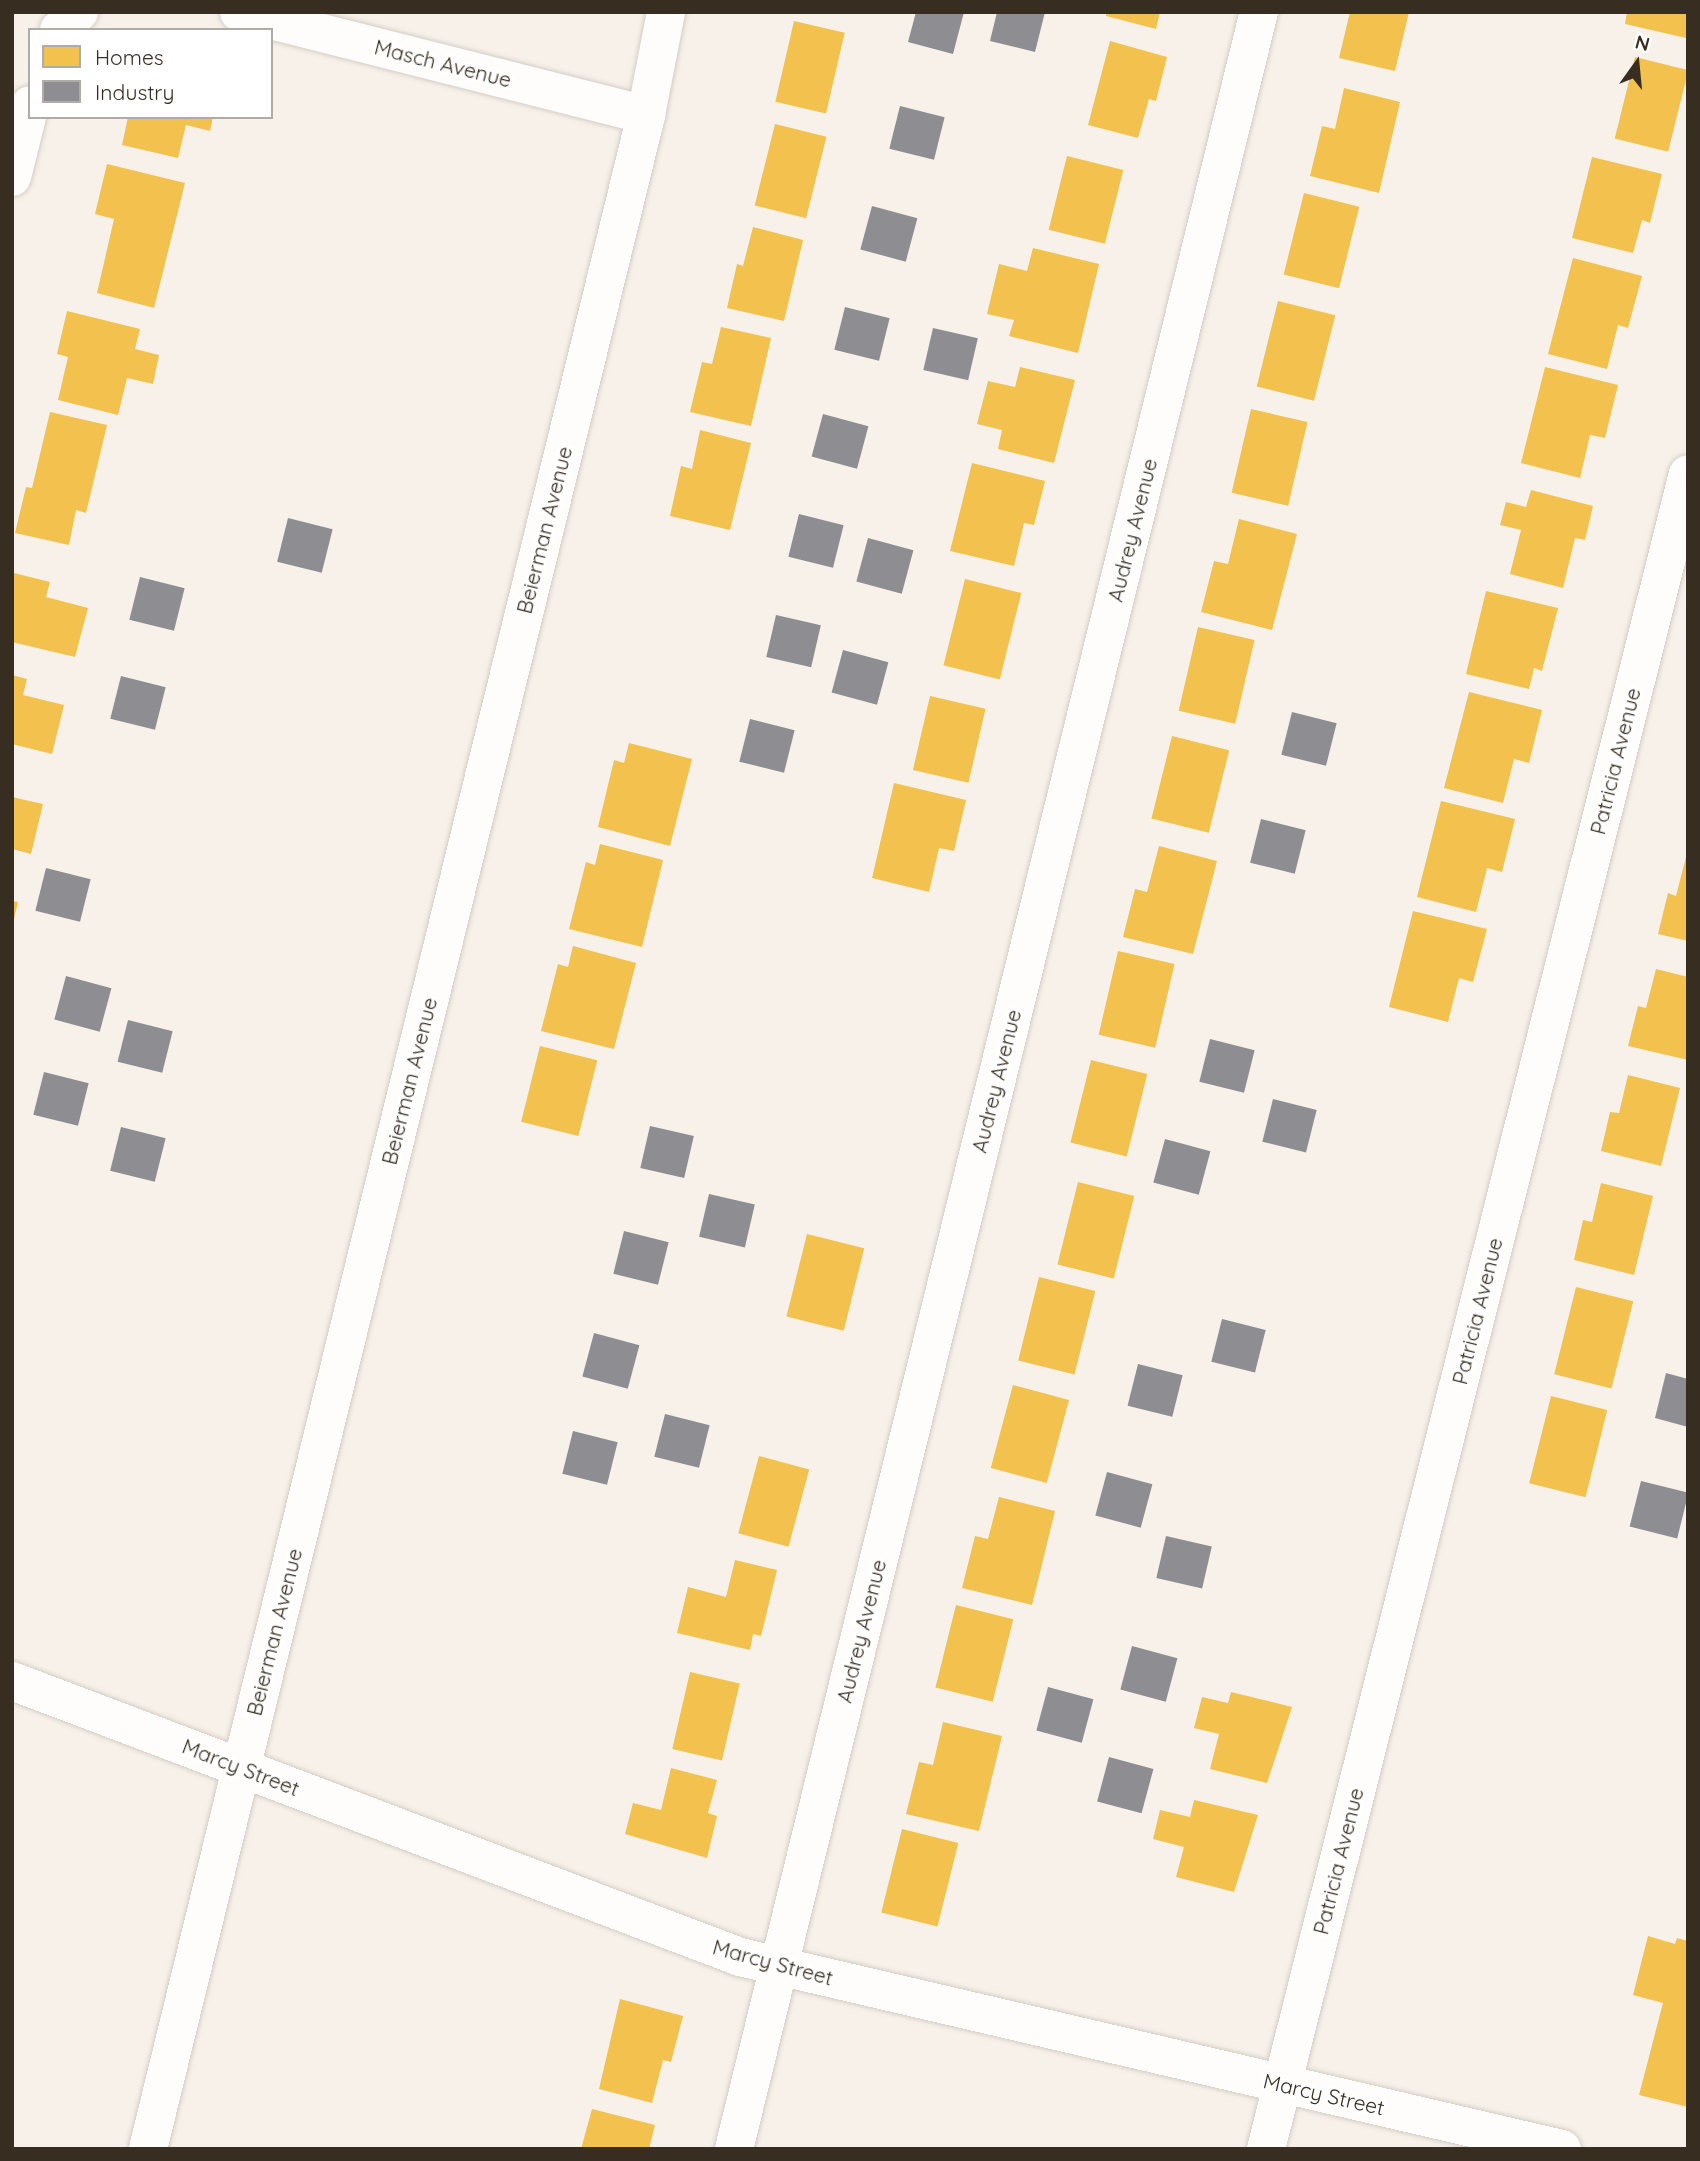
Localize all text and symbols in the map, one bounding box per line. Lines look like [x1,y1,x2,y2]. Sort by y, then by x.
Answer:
legend [28,28,273,119]
north arrow [1602,28,1672,98]
text: N [1633,29,1652,56]
street label: Masch Avenue [372,34,514,92]
text: Homes [95,44,164,70]
text: Industry [95,79,174,105]
street label: Beierman Avenue [511,444,577,616]
street label: Audrey Avenue [1102,456,1162,604]
street label: Patricia Avenue [1585,685,1645,837]
street label: Beierman Avenue [376,995,442,1167]
street label: Audrey Avenue [966,1007,1026,1155]
street label: Patricia Avenue [1447,1235,1507,1387]
street label: Beierman Avenue [241,1546,307,1718]
street label: Audrey Avenue [831,1557,891,1705]
street label: Marcy Street [179,1733,303,1801]
street label: Patricia Avenue [1308,1785,1368,1937]
street label: Marcy Street [710,1934,836,1990]
street label: Marcy Street [1261,2068,1387,2120]

